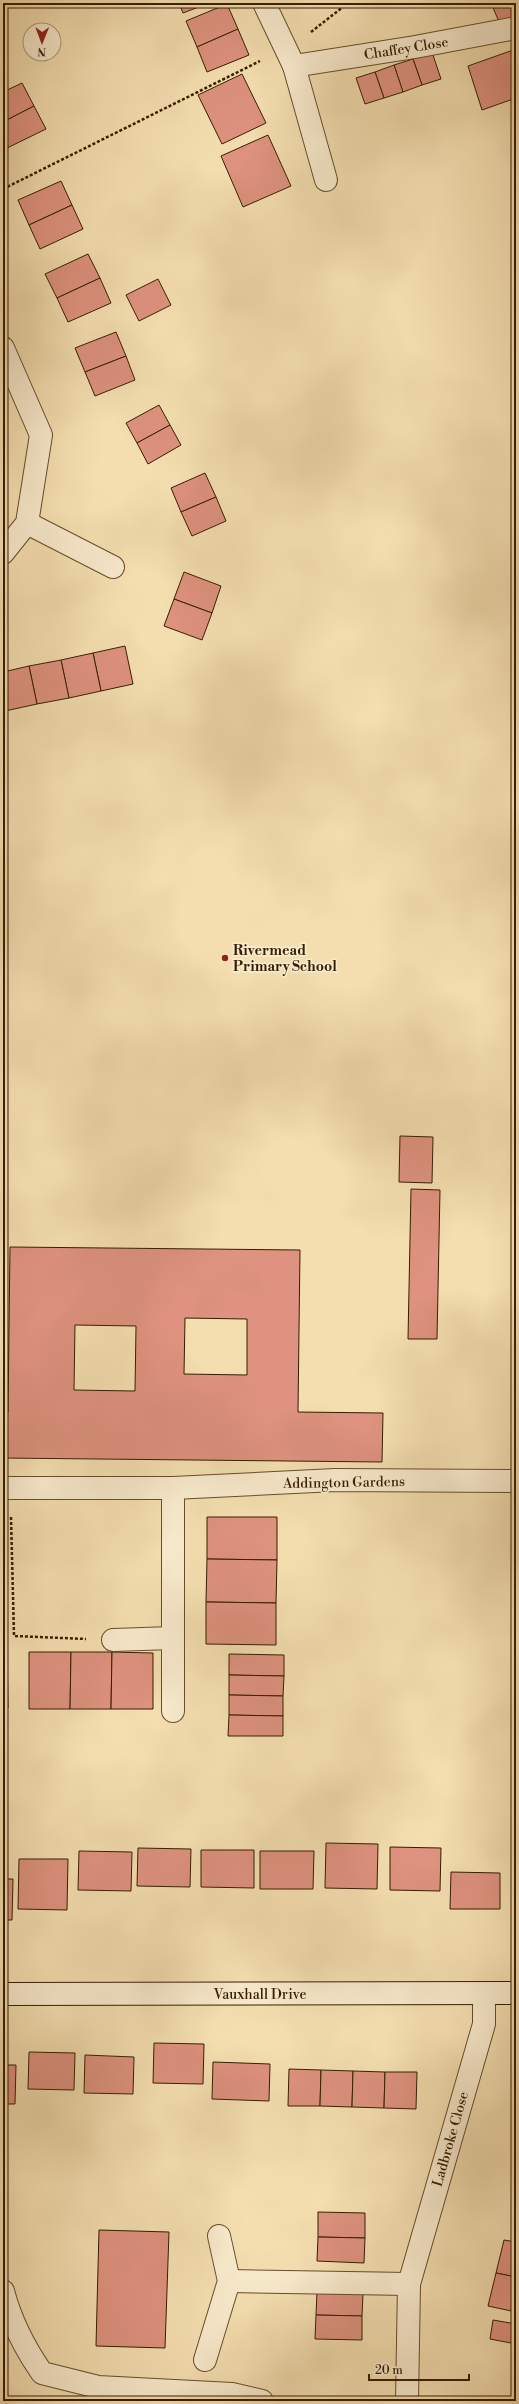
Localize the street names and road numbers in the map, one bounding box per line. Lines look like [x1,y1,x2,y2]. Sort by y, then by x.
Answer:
street label: Chaffey Close [363,33,450,65]
street label: Addington Gardens [282,1473,405,1493]
street label: Vauxhall Drive [212,1986,307,2004]
street label: Ladbroke Close [429,2090,473,2189]

